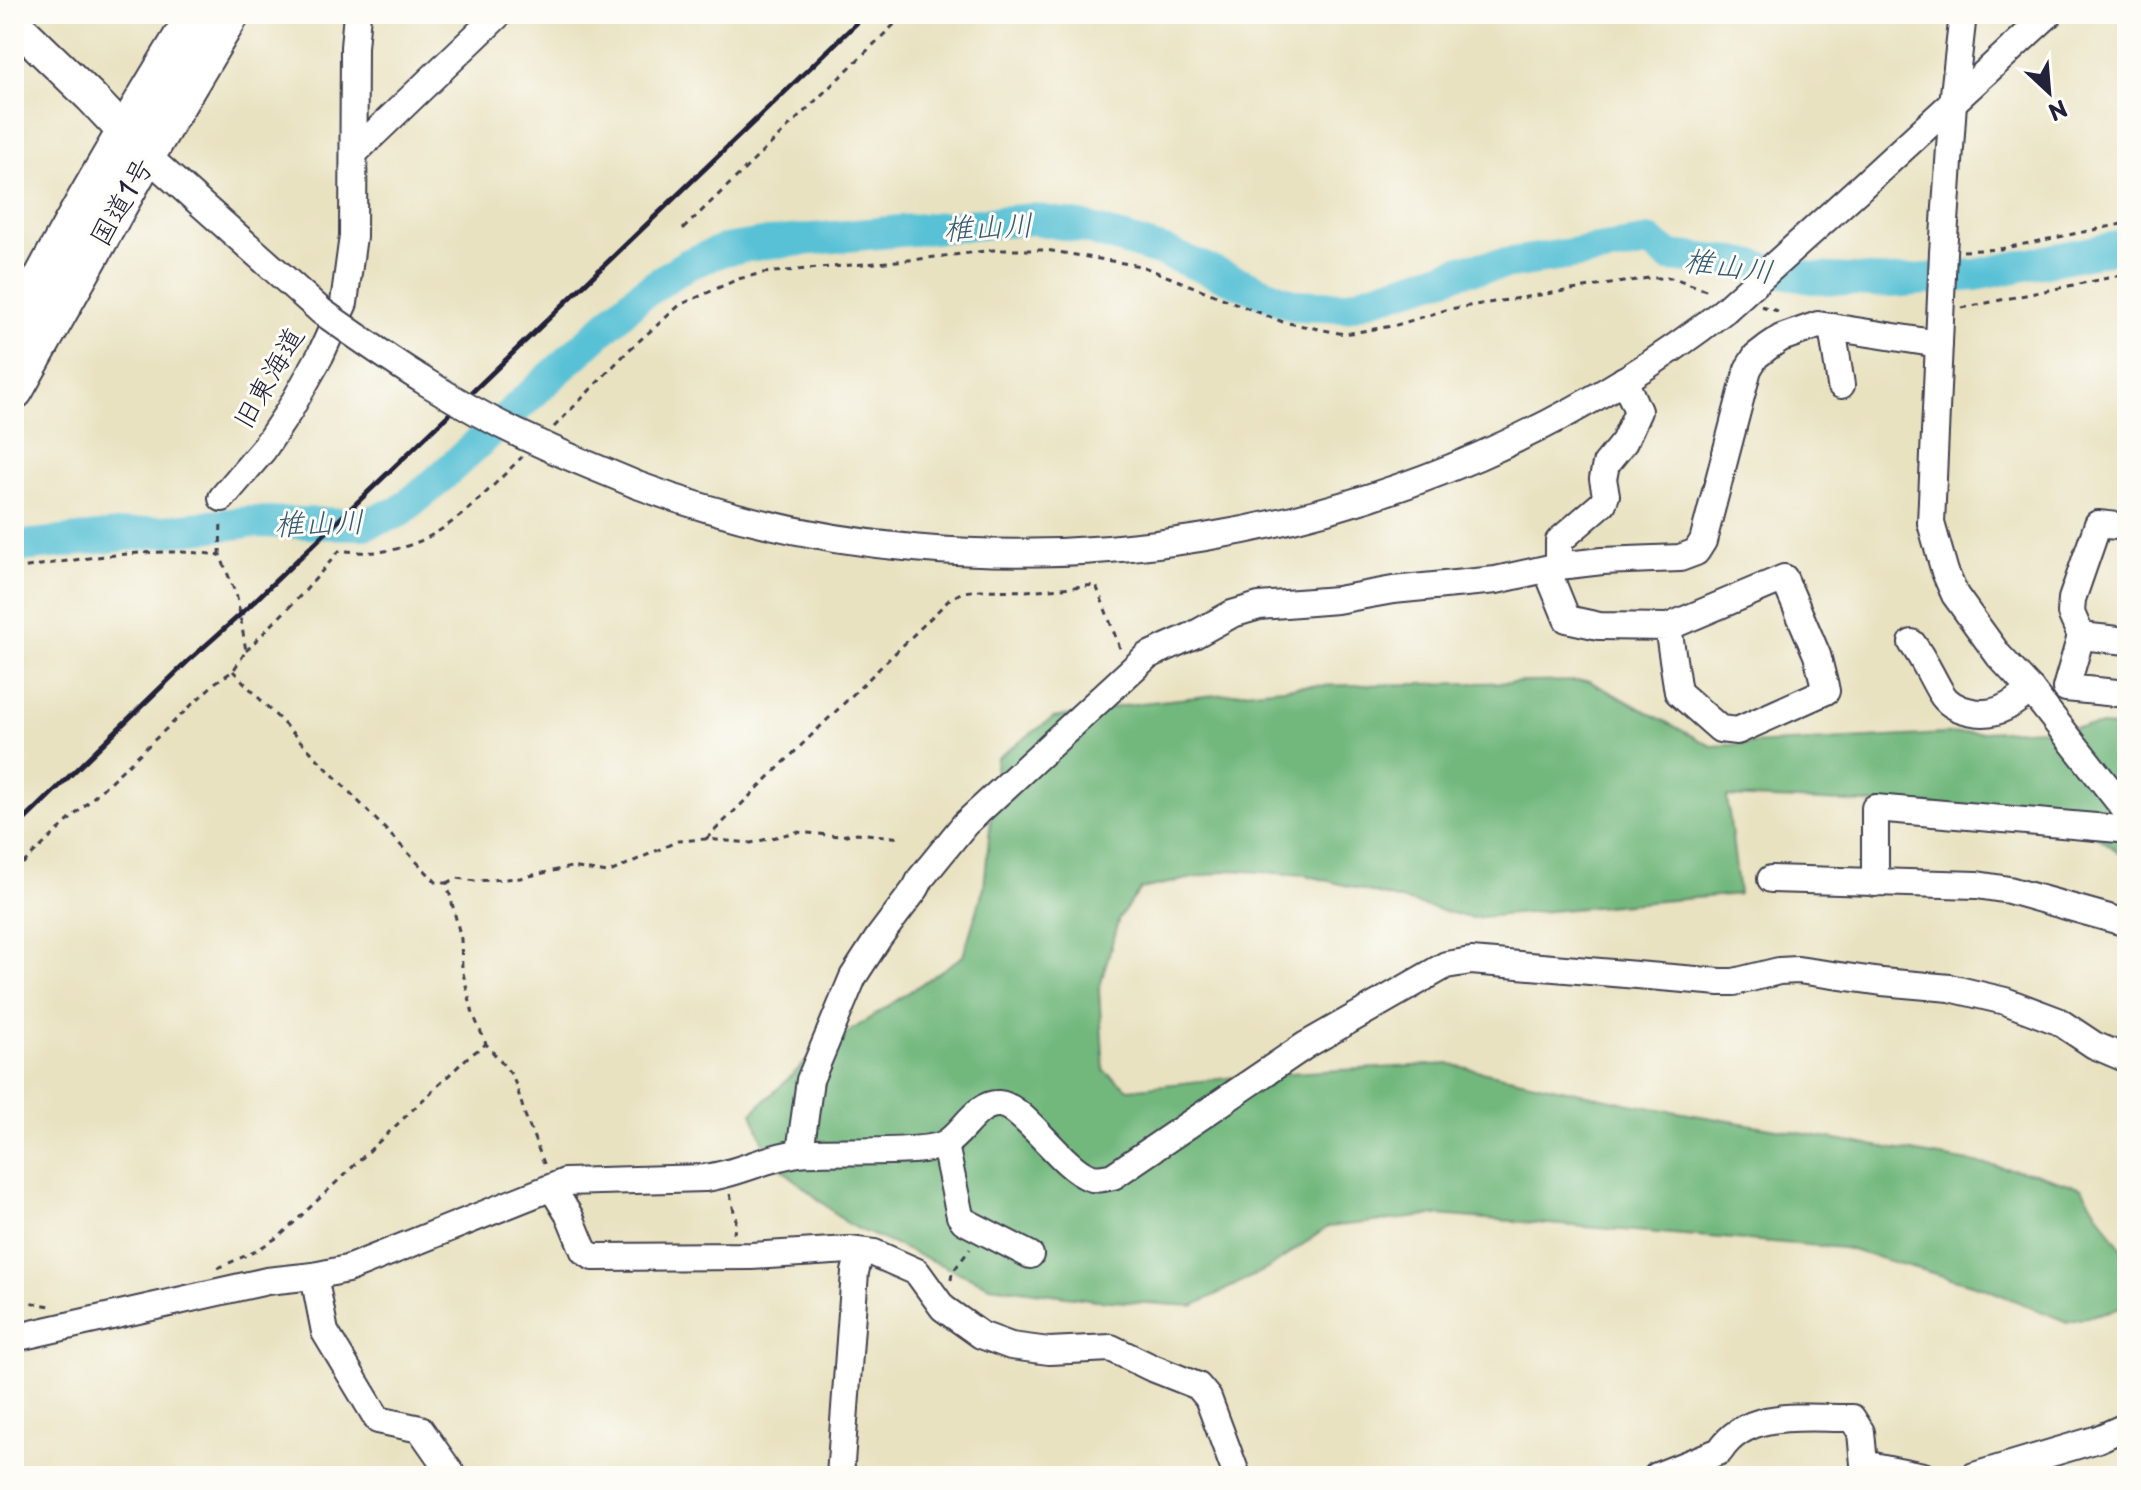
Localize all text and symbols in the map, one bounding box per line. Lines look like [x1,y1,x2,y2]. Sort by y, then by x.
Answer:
north arrow [2009,52,2089,132]
text: N [2043,93,2073,130]
street label: 国道1号 [77,148,163,254]
water label: 椎山川 [942,200,1034,250]
water label: 椎山川 [1681,235,1777,293]
street label: 旧東海道 [220,318,314,436]
water label: 椎山川 [273,497,365,545]

